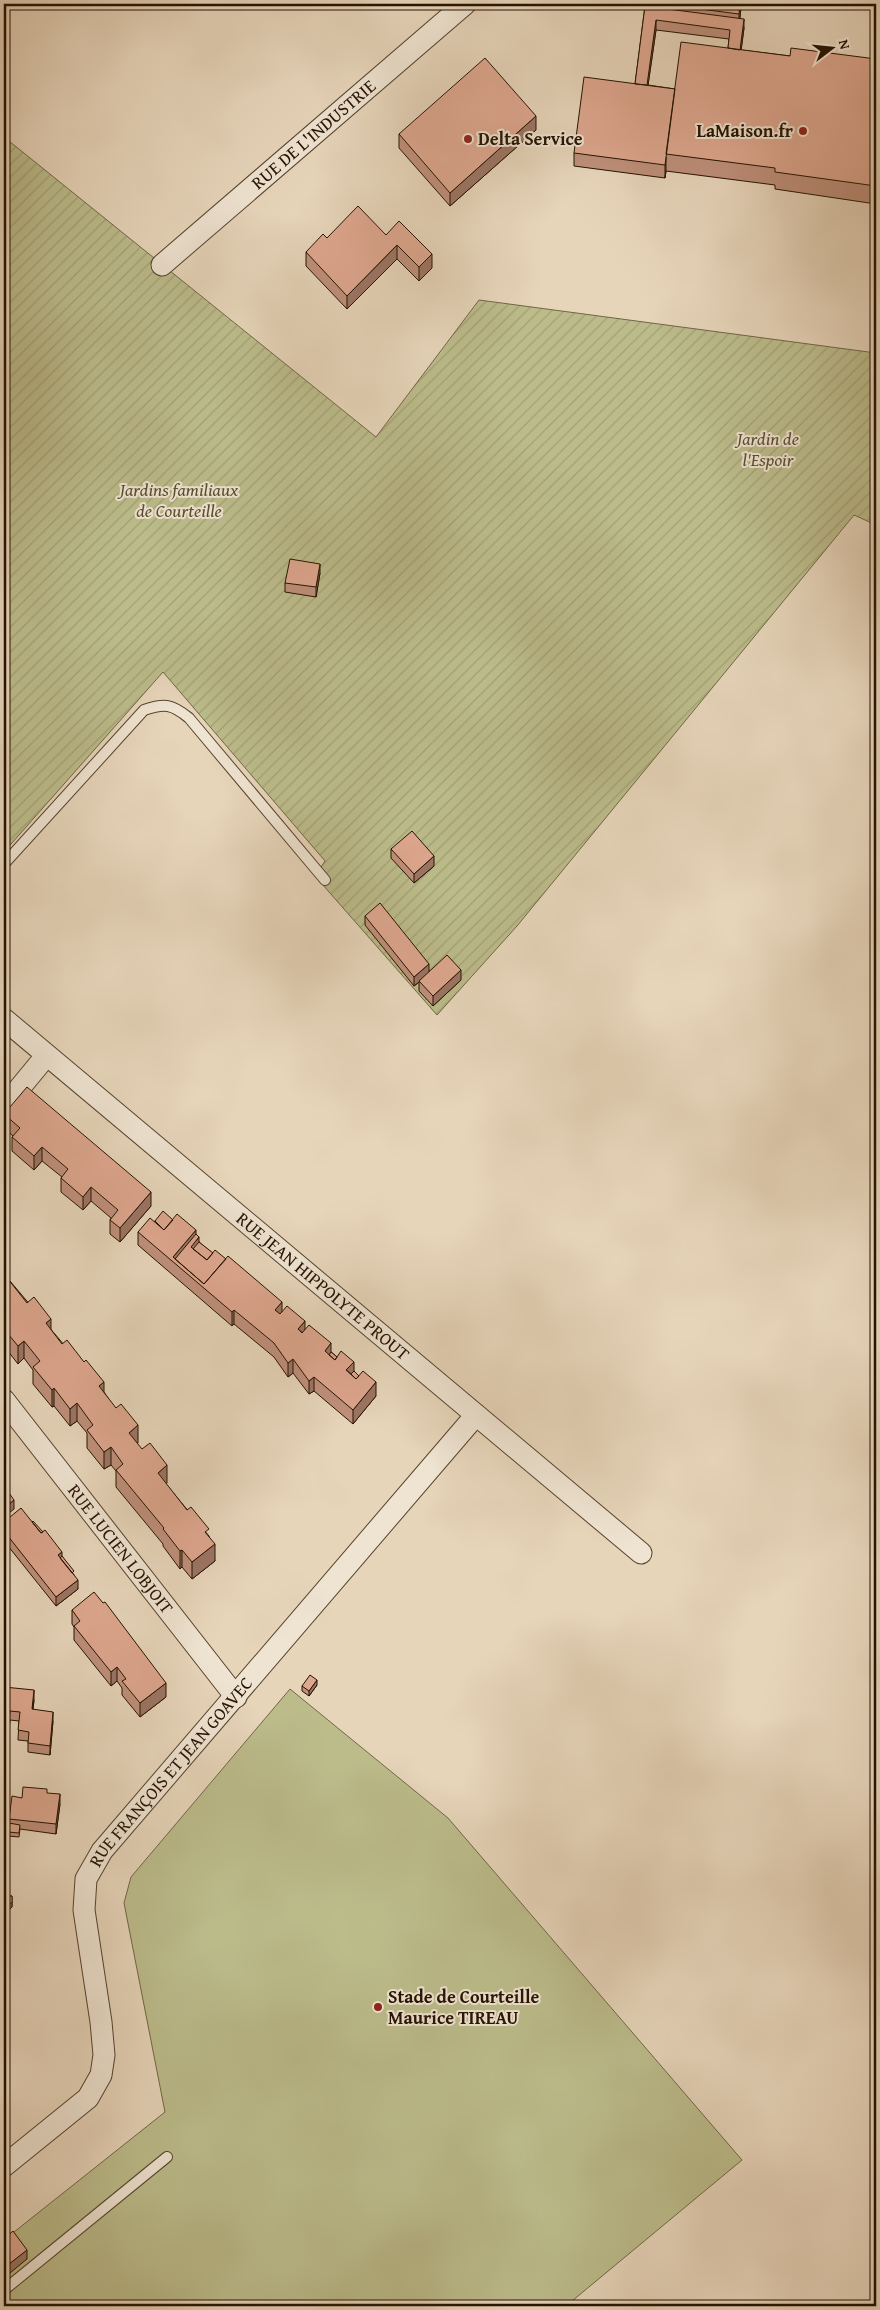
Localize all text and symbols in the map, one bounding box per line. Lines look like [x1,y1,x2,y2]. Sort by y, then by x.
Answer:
north arrow [808,22,858,72]
text: N [834,37,856,52]
street label: RUE DE L'INDUSTRIE [245,73,381,195]
place label: LaMaison.fr [697,117,794,144]
place label: Delta Service [478,125,583,152]
marker: LaMaison.fr [797,125,809,137]
marker: Delta Service [462,133,474,145]
park label: Jardin de l'Espoir [734,425,799,473]
park label: Jardins familiaux de Courteille [117,476,239,524]
street label: RUE JEAN HIPPOLYTE PROUT [231,1205,416,1367]
street label: RUE LUCIEN LOBJOIT [61,1478,180,1619]
street label: RUE FRANÇOIS ET JEAN GOAVEC [82,1671,259,1872]
place label: Stade de Courteille Maurice TIREAU [388,1983,540,2031]
marker: Stade de Courteille Maurice TIREAU [372,2001,384,2013]

